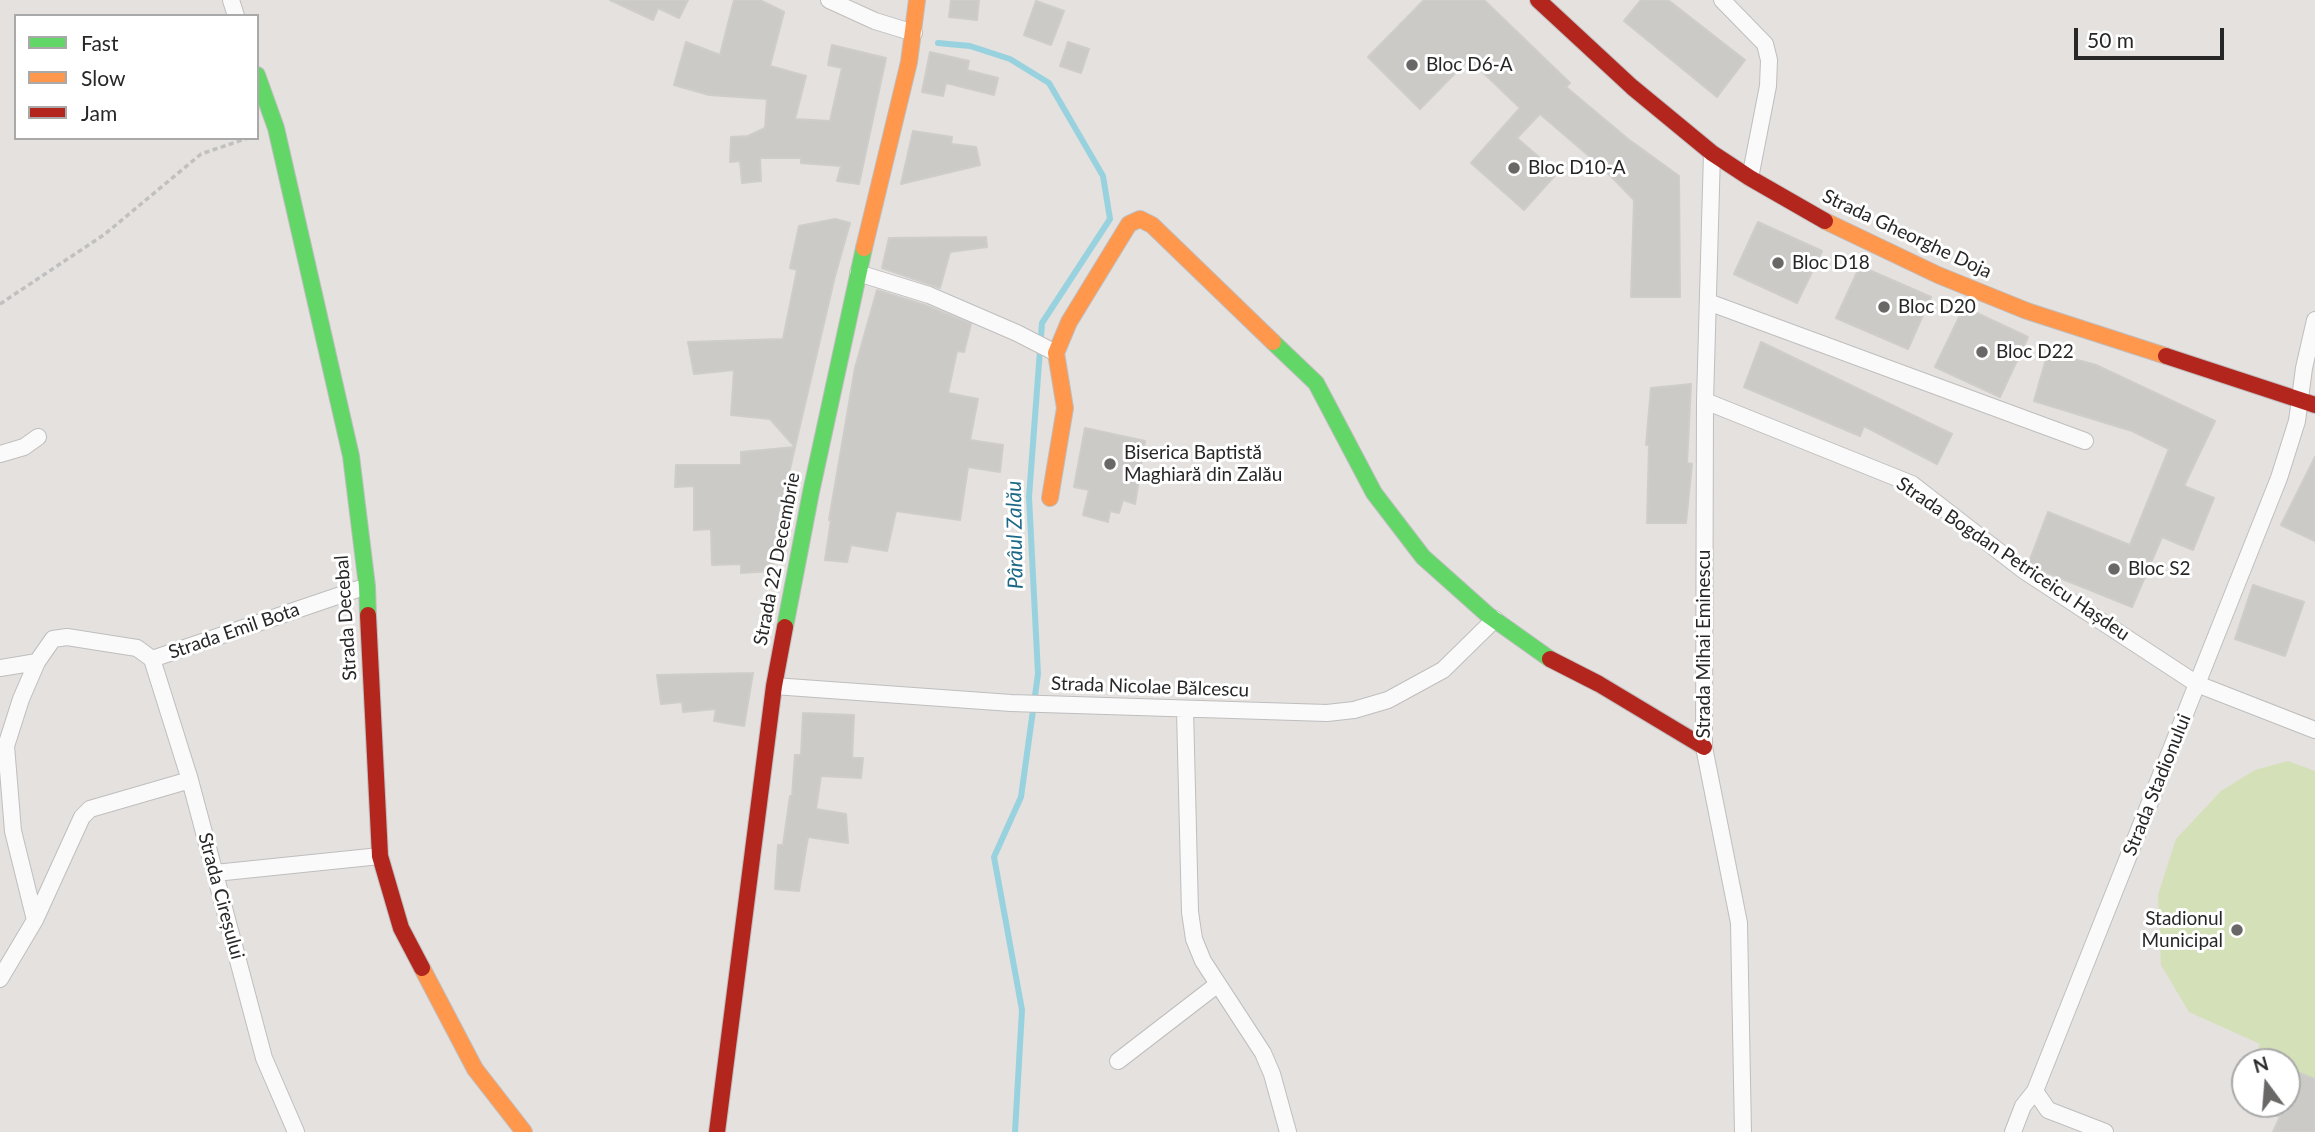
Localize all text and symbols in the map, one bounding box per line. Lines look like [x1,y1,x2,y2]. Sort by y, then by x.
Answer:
legend [14,14,259,140]
scale bar [2077,14,2228,58]
text: 50 m [2087,27,2134,52]
text: Fast [81,30,118,55]
place label: Bloc D6-A [1426,54,1513,76]
marker: Bloc D6-A [1404,57,1420,73]
text: Slow [81,65,125,90]
text: Jam [81,100,117,125]
place label: Bloc D10-A [1528,157,1626,179]
marker: Bloc D10-A [1506,160,1522,176]
street label: Strada Gheorghe Doja [1819,185,1995,283]
place label: Bloc D18 [1792,252,1870,274]
marker: Bloc D18 [1770,255,1786,271]
place label: Bloc D20 [1898,296,1976,318]
marker: Bloc D20 [1876,299,1892,315]
place label: Bloc D22 [1996,341,2074,363]
marker: Bloc D22 [1974,344,1990,360]
place label: Biserica Baptistă Maghiară din Zalău [1124,442,1282,486]
marker: Biserica Baptistă Maghiară din Zalău [1102,456,1118,472]
street label: Strada 22 Decembrie [749,471,805,647]
street label: Strada Bogdan Petriceicu Hașdeu [1892,472,2134,646]
water label: Pârâul Zalău [1001,481,1029,589]
street label: Strada Mihai Eminescu [1693,550,1715,738]
street label: Strada Decebal [330,555,362,681]
place label: Bloc S2 [2128,558,2191,580]
marker: Bloc S2 [2106,561,2122,577]
street label: Strada Emil Bota [165,598,303,664]
street label: Strada Nicolae Bălcescu [1051,672,1249,702]
street label: Strada Stadionului [2118,711,2196,859]
street label: Strada Cireșului [193,830,249,962]
place label: Stadionul Municipal [2142,908,2223,952]
marker: Stadionul Municipal [2229,922,2245,938]
north arrow [2231,1048,2301,1118]
text: N [2250,1051,2271,1077]

